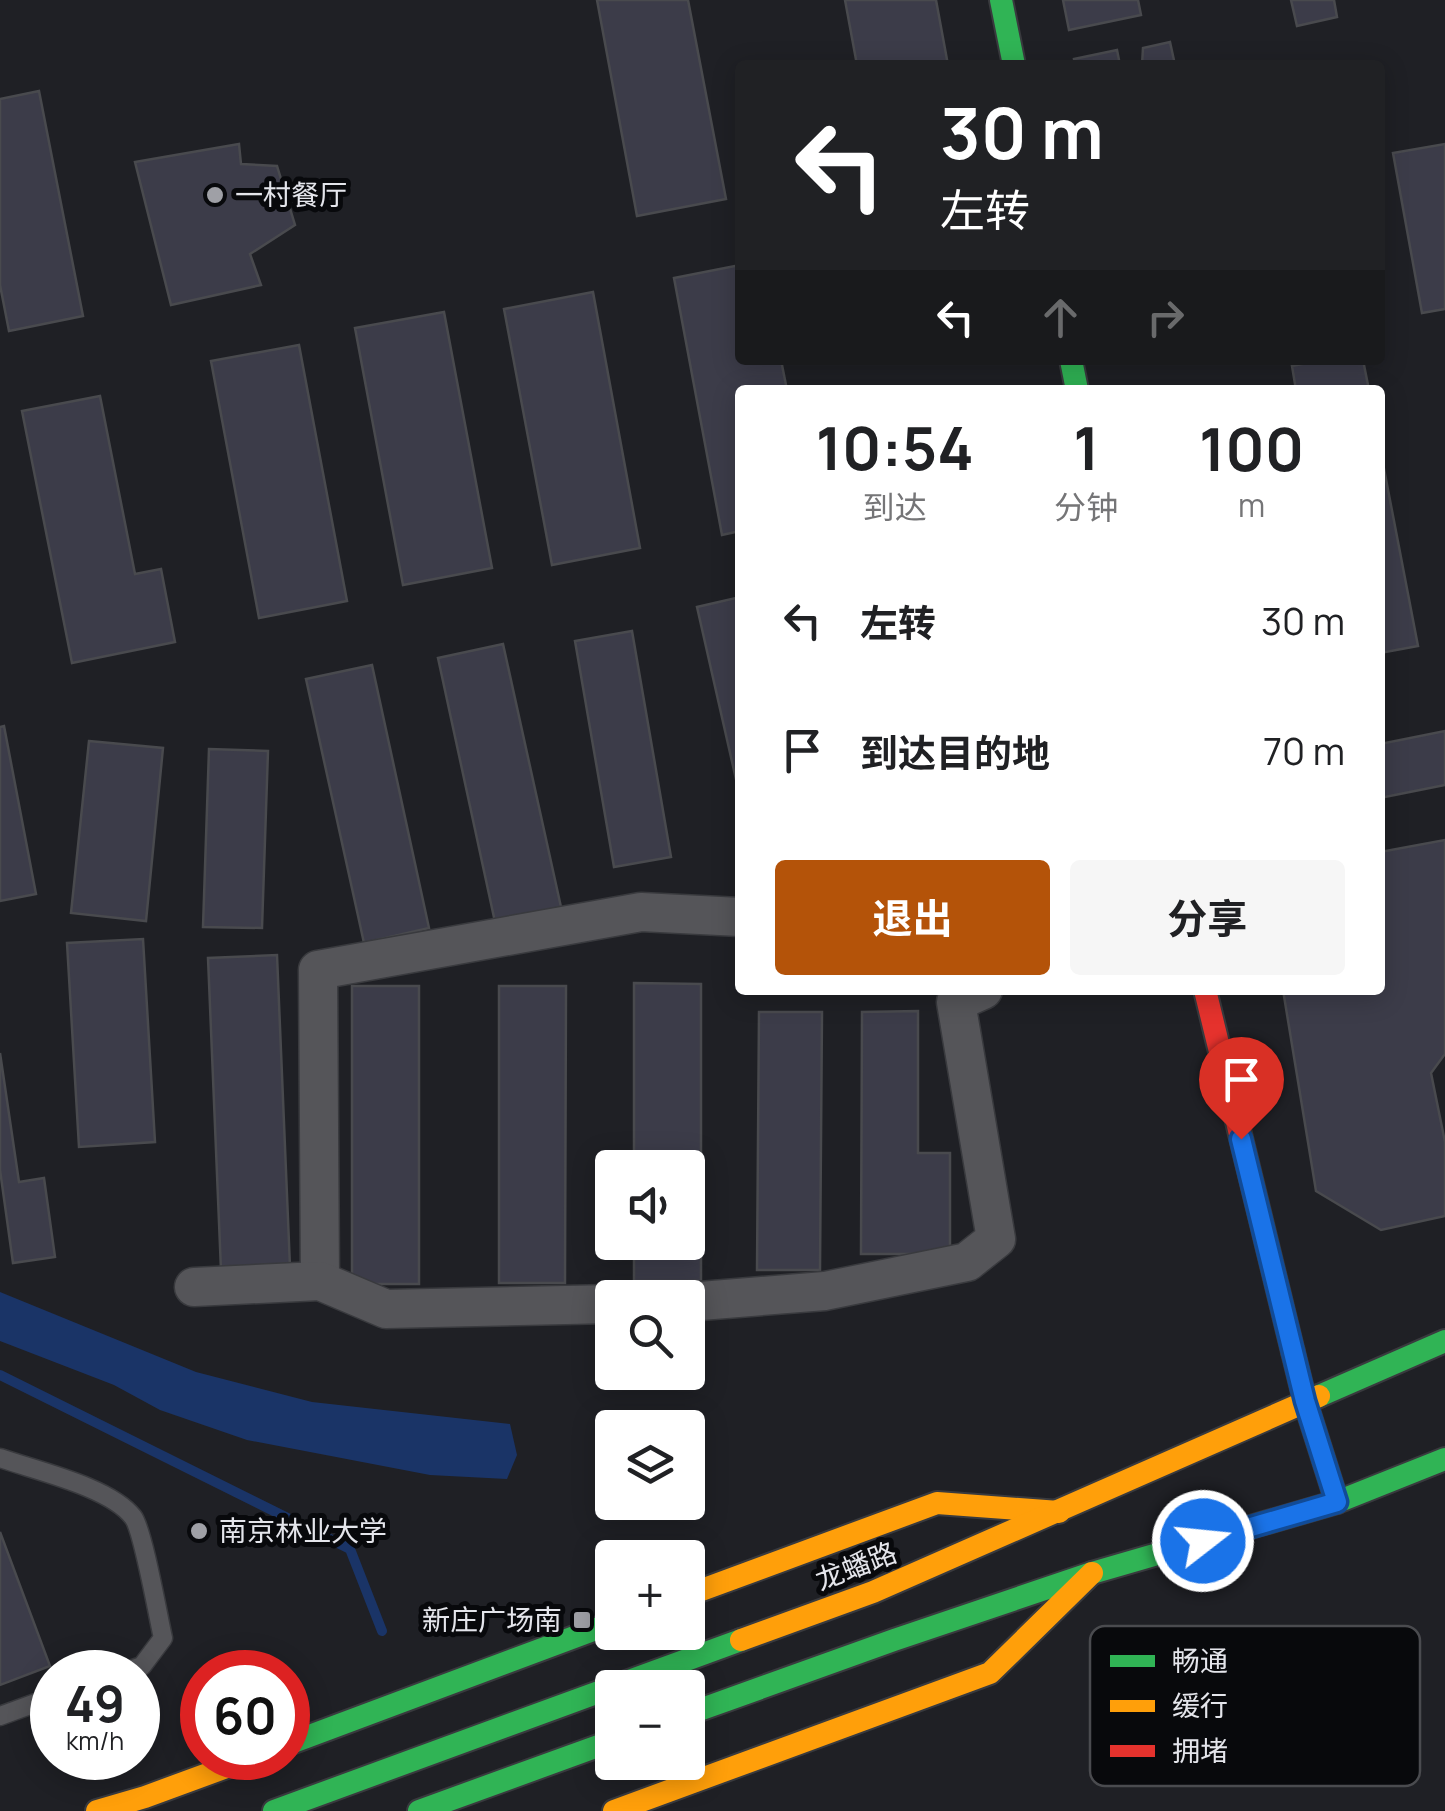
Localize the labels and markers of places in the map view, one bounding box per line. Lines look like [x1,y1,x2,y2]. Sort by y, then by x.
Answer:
place label: 一村餐厅 [235,175,347,213]
marker: 一村餐厅 [204,184,226,206]
pin [1199,1037,1284,1140]
place label: 南京林业大学 [219,1511,387,1549]
marker: 南京林业大学 [188,1520,210,1542]
place label: 新庄广场南 [422,1600,562,1638]
marker: 新庄广场南 [571,1609,593,1631]

